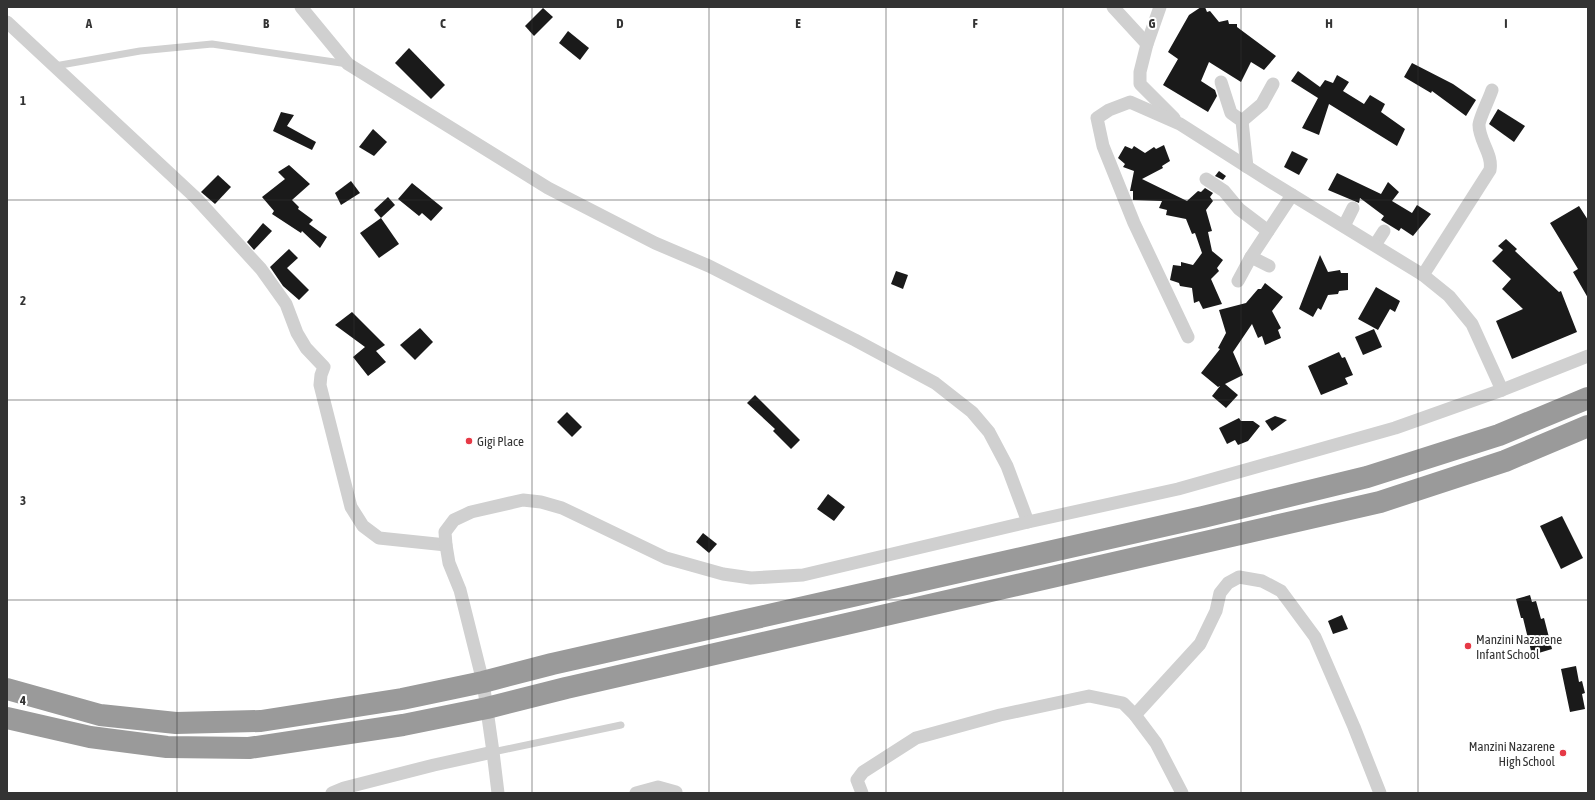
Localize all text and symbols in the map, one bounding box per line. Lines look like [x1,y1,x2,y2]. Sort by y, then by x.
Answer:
text: A [85,16,93,31]
text: B [263,16,270,31]
text: C [440,16,446,31]
text: D [616,16,624,31]
text: E [795,16,801,31]
text: F [972,16,978,31]
text: G [1149,16,1156,31]
text: H [1325,16,1333,31]
text: I [1504,16,1508,31]
text: 1 [20,93,26,108]
text: 2 [20,293,26,308]
place label: Gigi Place [477,434,524,449]
marker: Gigi Place [464,436,474,446]
text: 3 [20,493,26,508]
place label: Manzini Nazarene Infant School [1476,632,1562,662]
marker: Manzini Nazarene Infant School [1463,641,1473,651]
text: 4 [19,693,26,708]
place label: Manzini Nazarene High School [1469,739,1556,769]
marker: Manzini Nazarene High School [1558,748,1568,758]

